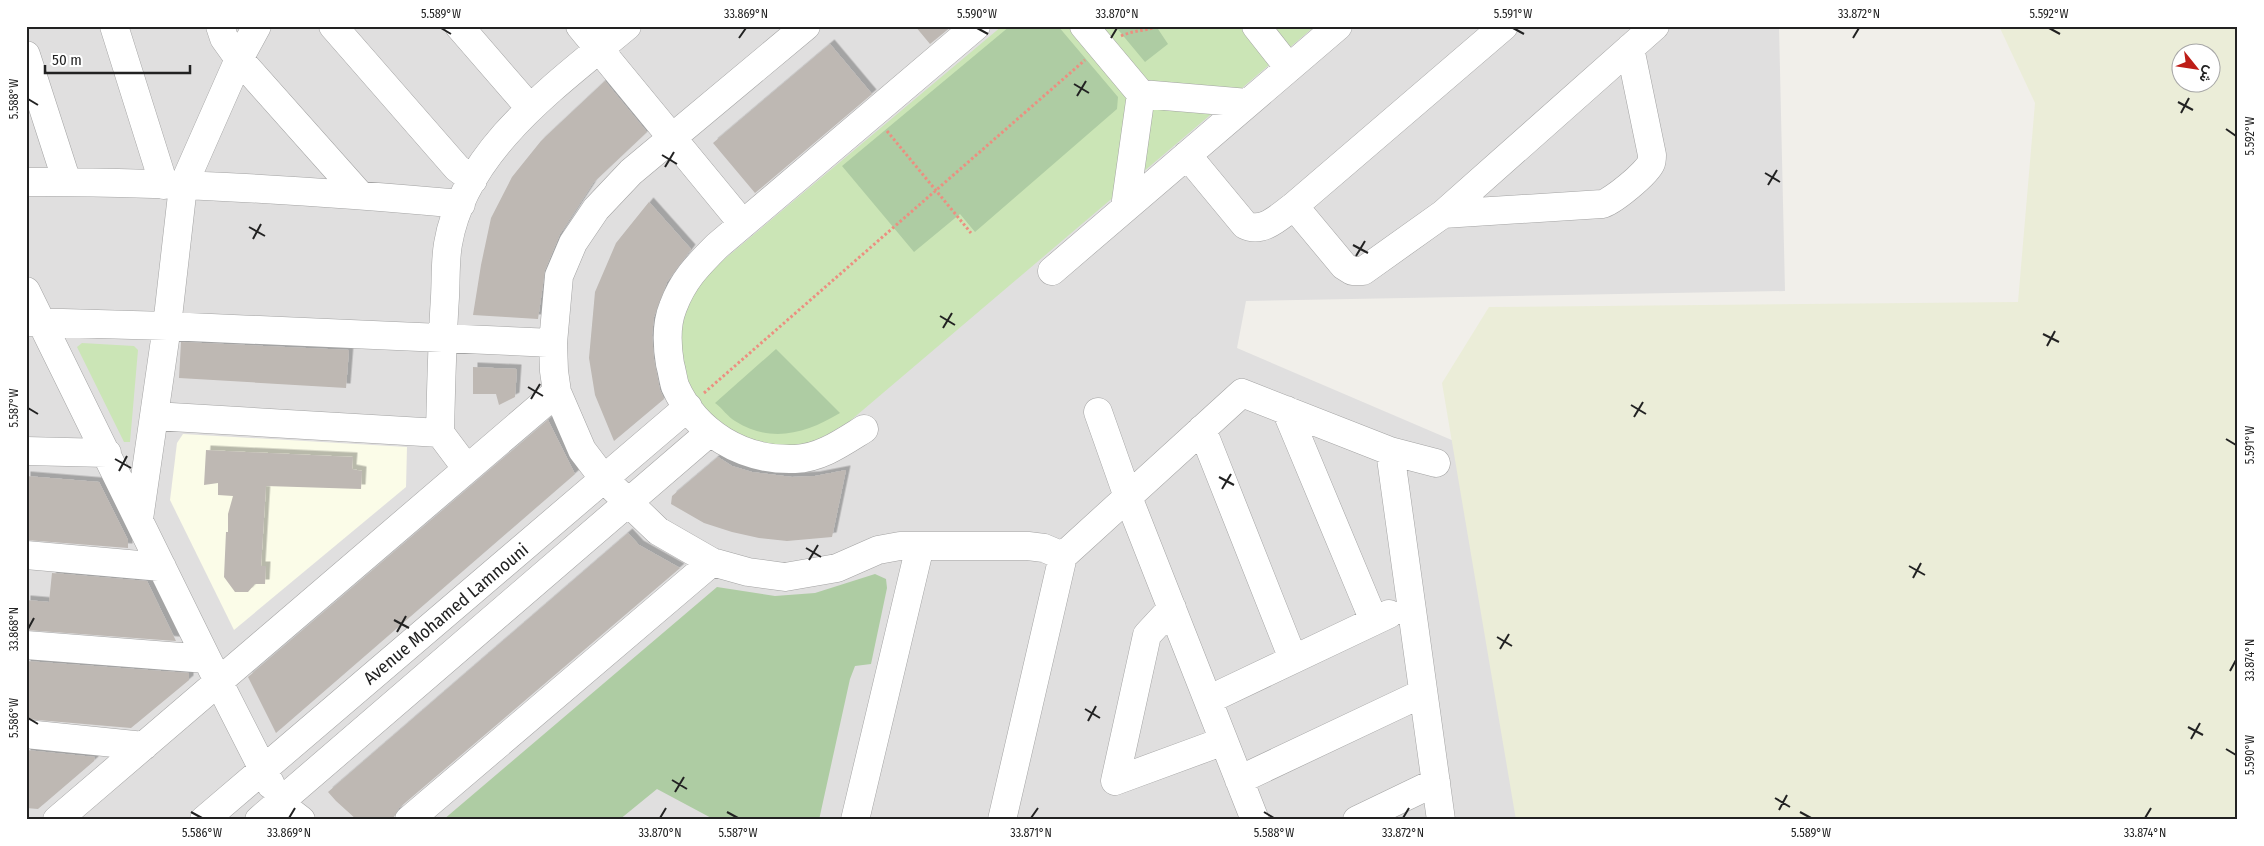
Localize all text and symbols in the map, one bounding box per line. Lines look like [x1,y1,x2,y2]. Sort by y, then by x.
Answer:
text: 5.589°W [421,7,461,21]
text: 33.869°N [724,7,768,21]
text: 5.590°W [957,7,997,21]
text: 33.870°N [1095,7,1139,21]
text: 5.591°W [1494,7,1532,21]
text: 33.872°N [1838,7,1880,21]
text: 5.592°W [2029,7,2069,21]
scale bar [45,42,190,74]
north arrow [2172,42,2222,92]
text: 50 m [52,51,82,69]
text: ش [2195,63,2218,86]
text: 5.588°W [7,79,21,119]
text: 5.592°W [2243,116,2257,156]
text: 5.587°W [7,388,21,428]
text: 5.591°W [2243,426,2257,464]
street label: Avenue Mohamed Lamnouni [359,539,533,689]
text: 33.868°N [7,607,21,651]
text: 33.874°N [2243,639,2257,681]
text: 5.586°W [7,698,21,738]
text: 5.590°W [2243,735,2257,775]
text: 5.586°W [182,826,222,840]
text: 33.869°N [267,826,311,840]
text: 33.870°N [638,826,682,840]
text: 5.587°W [718,826,758,840]
text: 33.871°N [1010,826,1052,840]
text: 5.588°W [1254,826,1294,840]
text: 33.872°N [1382,826,1424,840]
text: 5.589°W [1791,826,1831,840]
text: 33.874°N [2124,826,2166,840]

